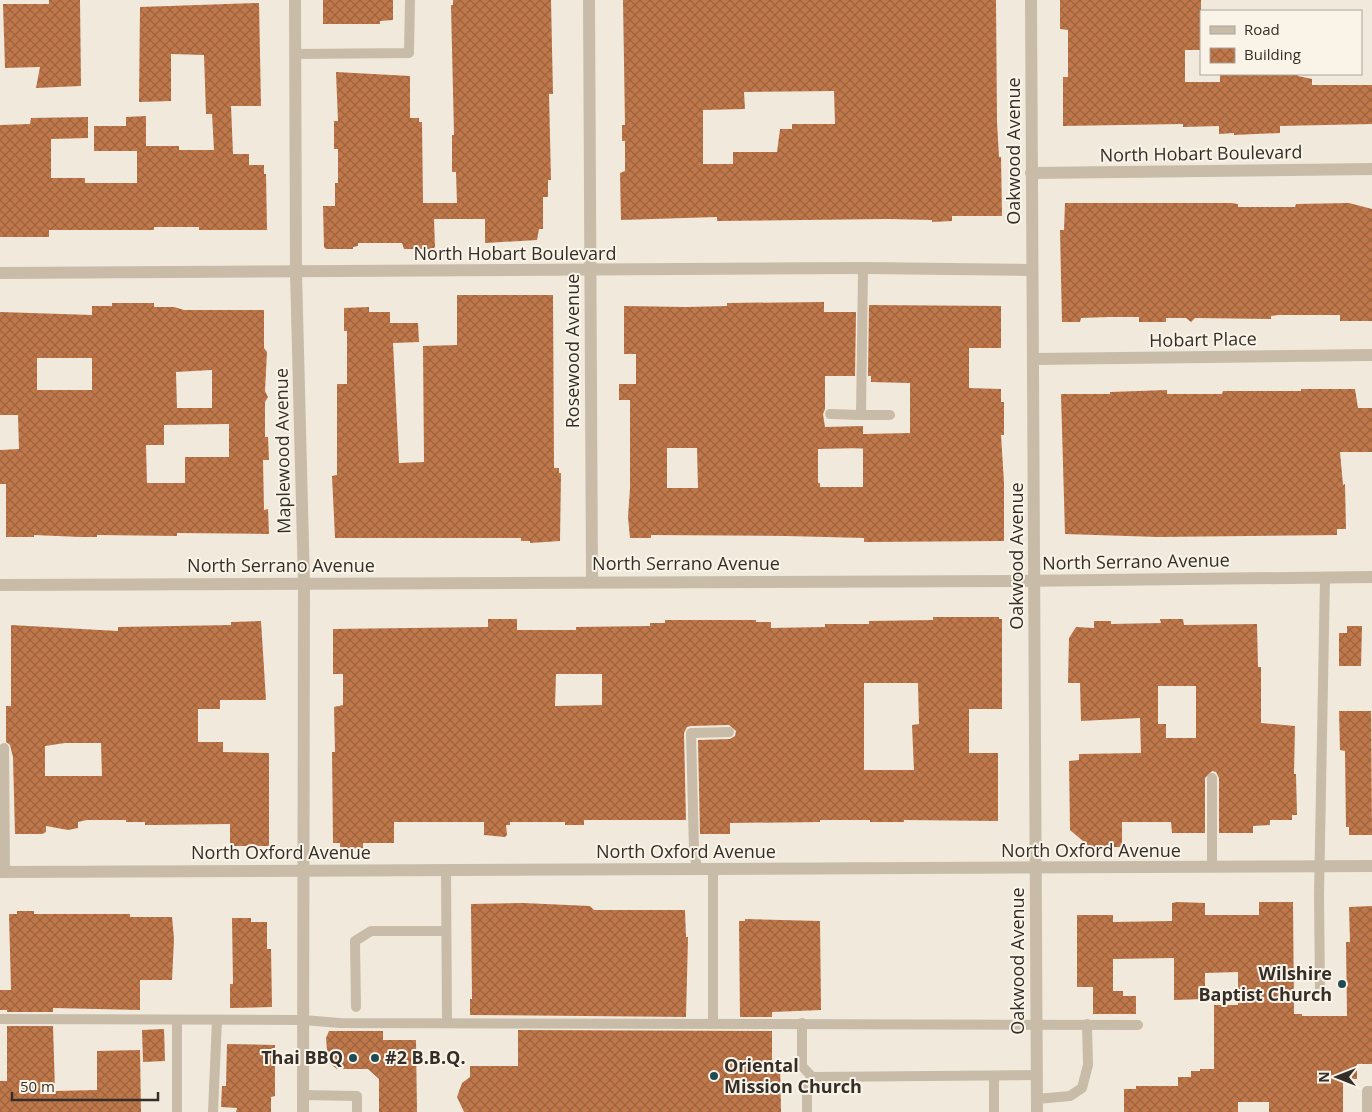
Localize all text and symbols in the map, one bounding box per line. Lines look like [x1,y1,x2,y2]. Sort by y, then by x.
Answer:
legend [1200,10,1362,75]
text: Road [1244,19,1280,39]
text: Building [1244,44,1301,64]
street label: Oakwood Avenue [1001,77,1025,225]
street label: North Hobart Boulevard [1099,139,1303,167]
street label: North Hobart Boulevard [414,241,616,265]
street label: Rosewood Avenue [560,274,584,428]
street label: Hobart Place [1149,326,1257,352]
street label: Maplewood Avenue [269,368,295,534]
street label: Oakwood Avenue [1004,482,1028,630]
street label: North Serrano Avenue [1042,547,1230,575]
street label: North Serrano Avenue [592,551,780,575]
street label: North Serrano Avenue [187,553,375,577]
street label: North Oxford Avenue [1001,838,1181,862]
street label: North Oxford Avenue [596,839,776,863]
street label: North Oxford Avenue [191,840,371,864]
street label: Oakwood Avenue [1005,887,1029,1035]
place label: Wilshire Baptist Church [1199,961,1332,1006]
marker: Wilshire Baptist Church [1336,978,1348,990]
place label: Thai BBQ [261,1045,343,1069]
place label: #2 B.B.Q. [385,1045,466,1069]
marker: Thai BBQ [347,1052,359,1064]
marker: #2 B.B.Q. [369,1052,381,1064]
north arrow [1312,1052,1362,1102]
place label: Oriental Mission Church [724,1053,862,1098]
scale bar [12,1070,159,1102]
marker: Oriental Mission Church [708,1070,720,1082]
text: N [1314,1071,1333,1083]
text: 50 m [20,1076,55,1096]

